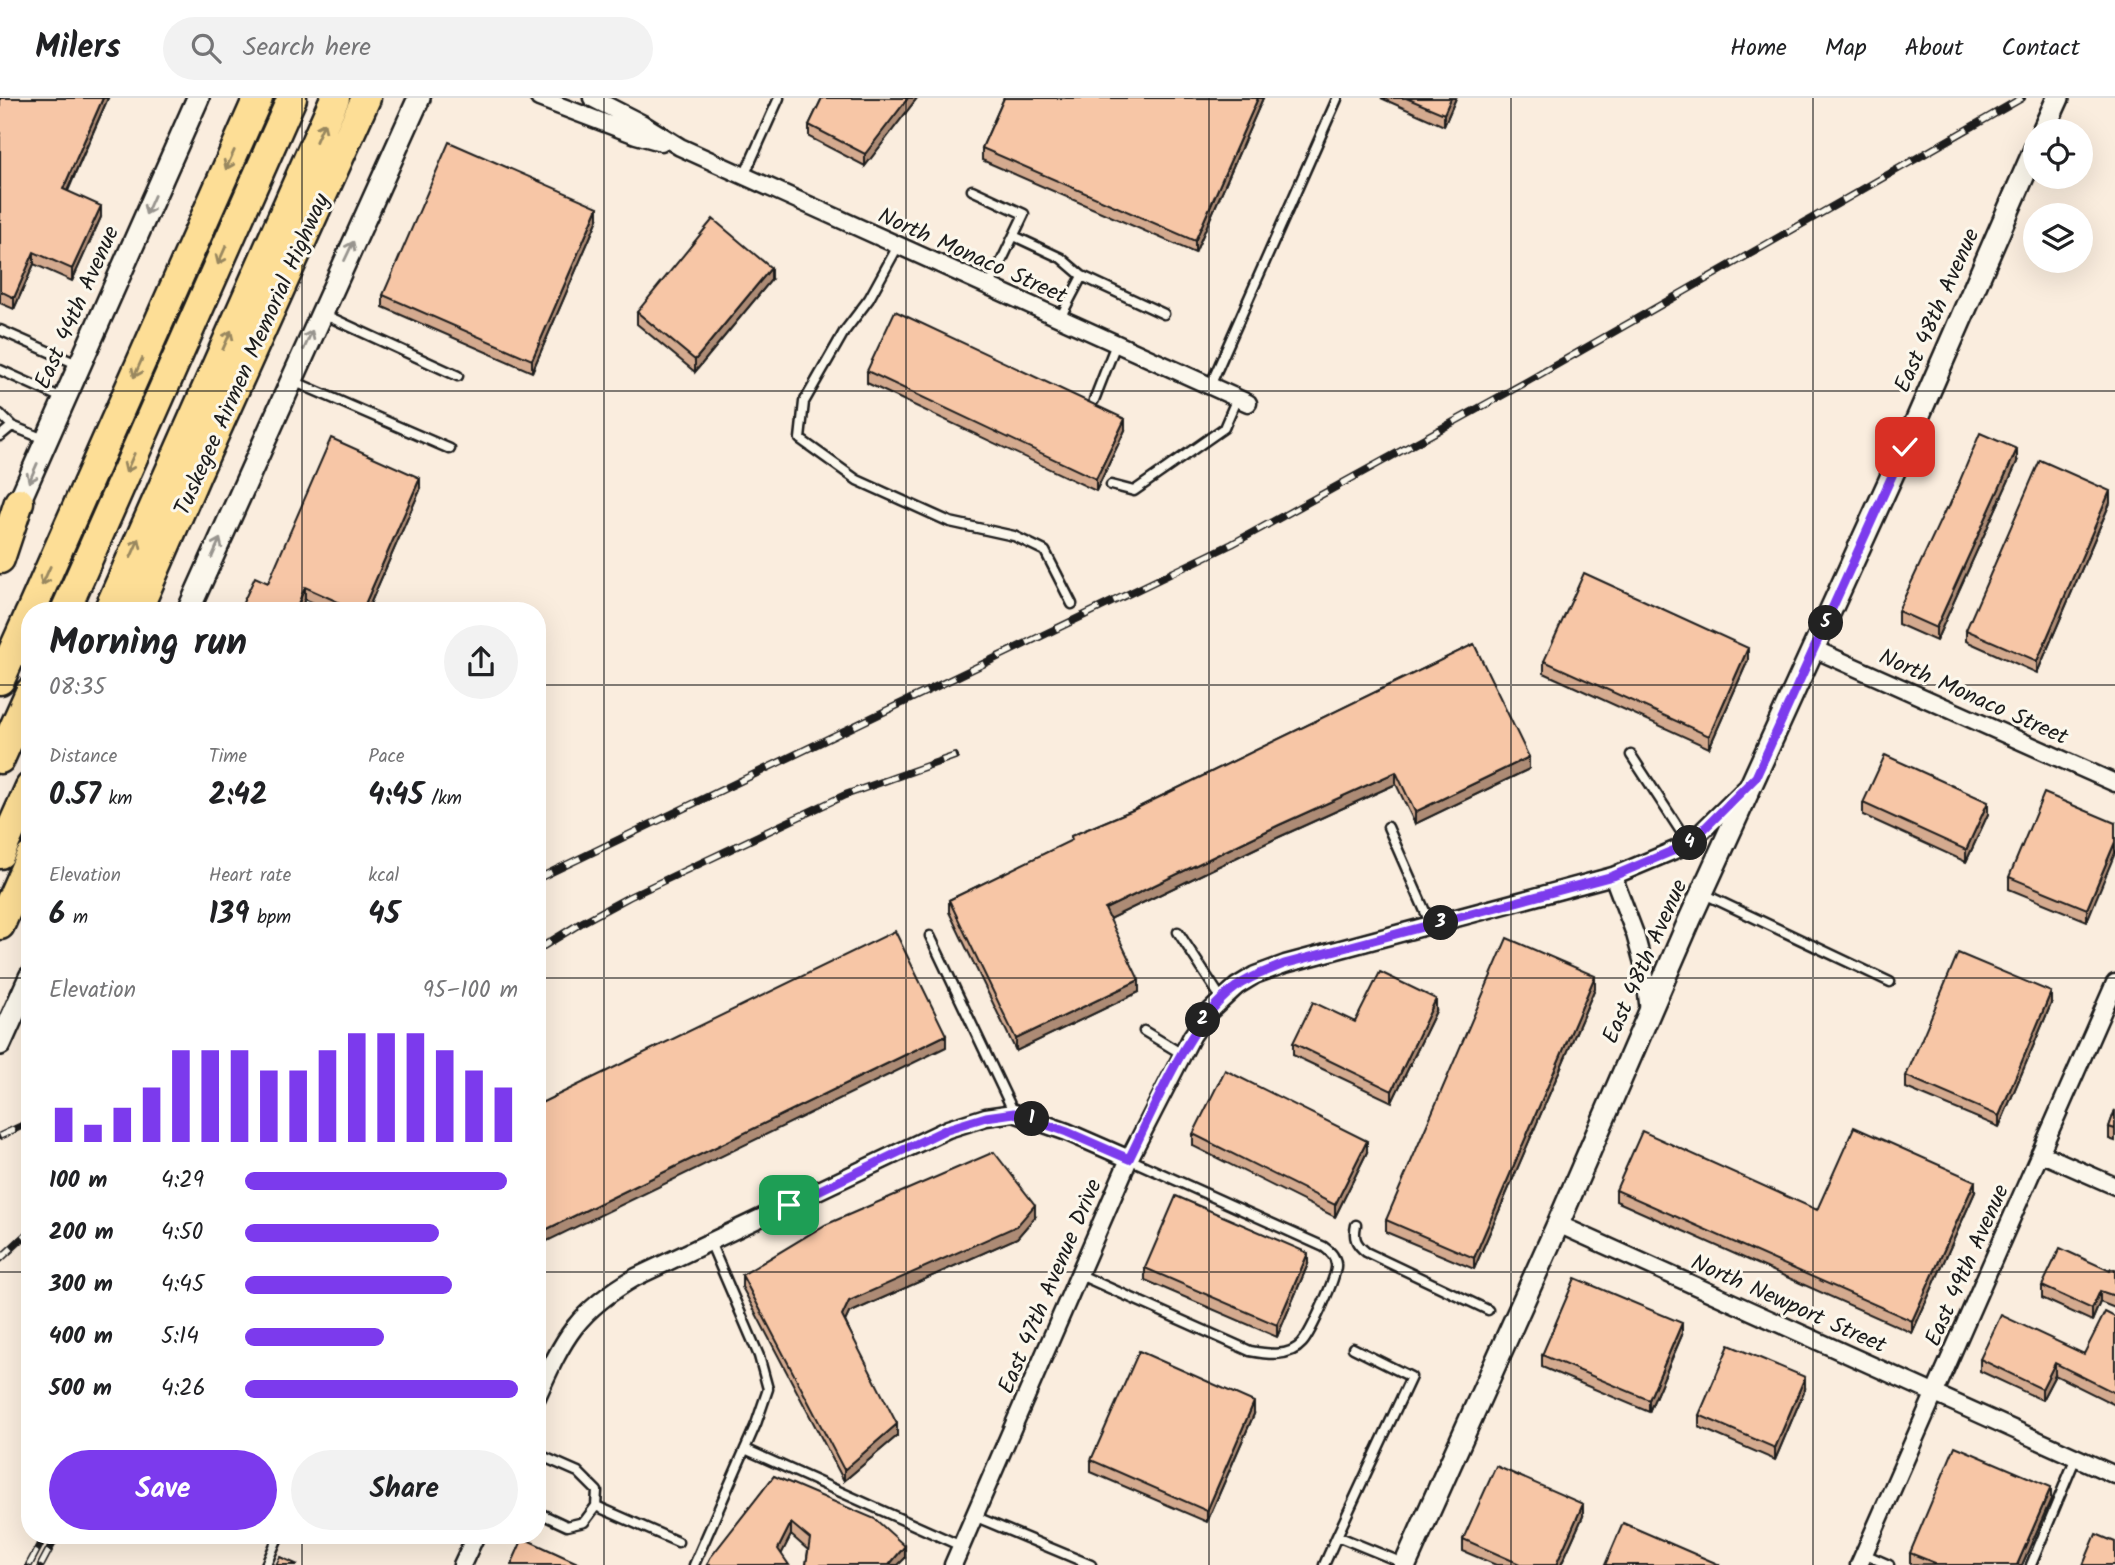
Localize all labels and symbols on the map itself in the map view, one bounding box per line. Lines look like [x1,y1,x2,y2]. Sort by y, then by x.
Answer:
one-way arrow [314,122,327,143]
one-way arrow [223,149,236,170]
street label: Tuskegee Airmen Memorial Highway [165,188,340,522]
one-way arrow [143,194,156,215]
street label: North Monaco Street [872,199,1074,315]
street label: East 44th Avenue [26,220,130,395]
street label: East 48th Avenue [1885,223,1990,399]
one-way arrow [343,241,356,262]
one-way arrow [215,244,228,265]
one-way arrow [221,330,234,351]
one-way arrow [302,330,315,352]
one-way arrow [131,357,144,378]
pin [1875,417,1935,477]
one-way arrow [123,452,136,473]
one-way arrow [25,462,38,483]
one-way arrow [130,538,143,560]
one-way arrow [210,538,223,560]
one-way arrow [39,565,52,586]
pin: 5 [1808,606,1843,640]
street label: North Monaco Street [1873,640,2075,756]
pin: 4 [1672,826,1708,860]
street label: East 48th Avenue [1593,874,1698,1050]
pin: 3 [1424,906,1458,940]
pin: 2 [1186,1002,1220,1038]
pin: 1 [1014,1102,1050,1136]
street label: East 47th Avenue Drive [989,1174,1113,1400]
pin [759,1175,819,1235]
street label: East 49th Avenue [1916,1179,2020,1353]
street label: North Newport Street [1685,1245,1893,1365]

